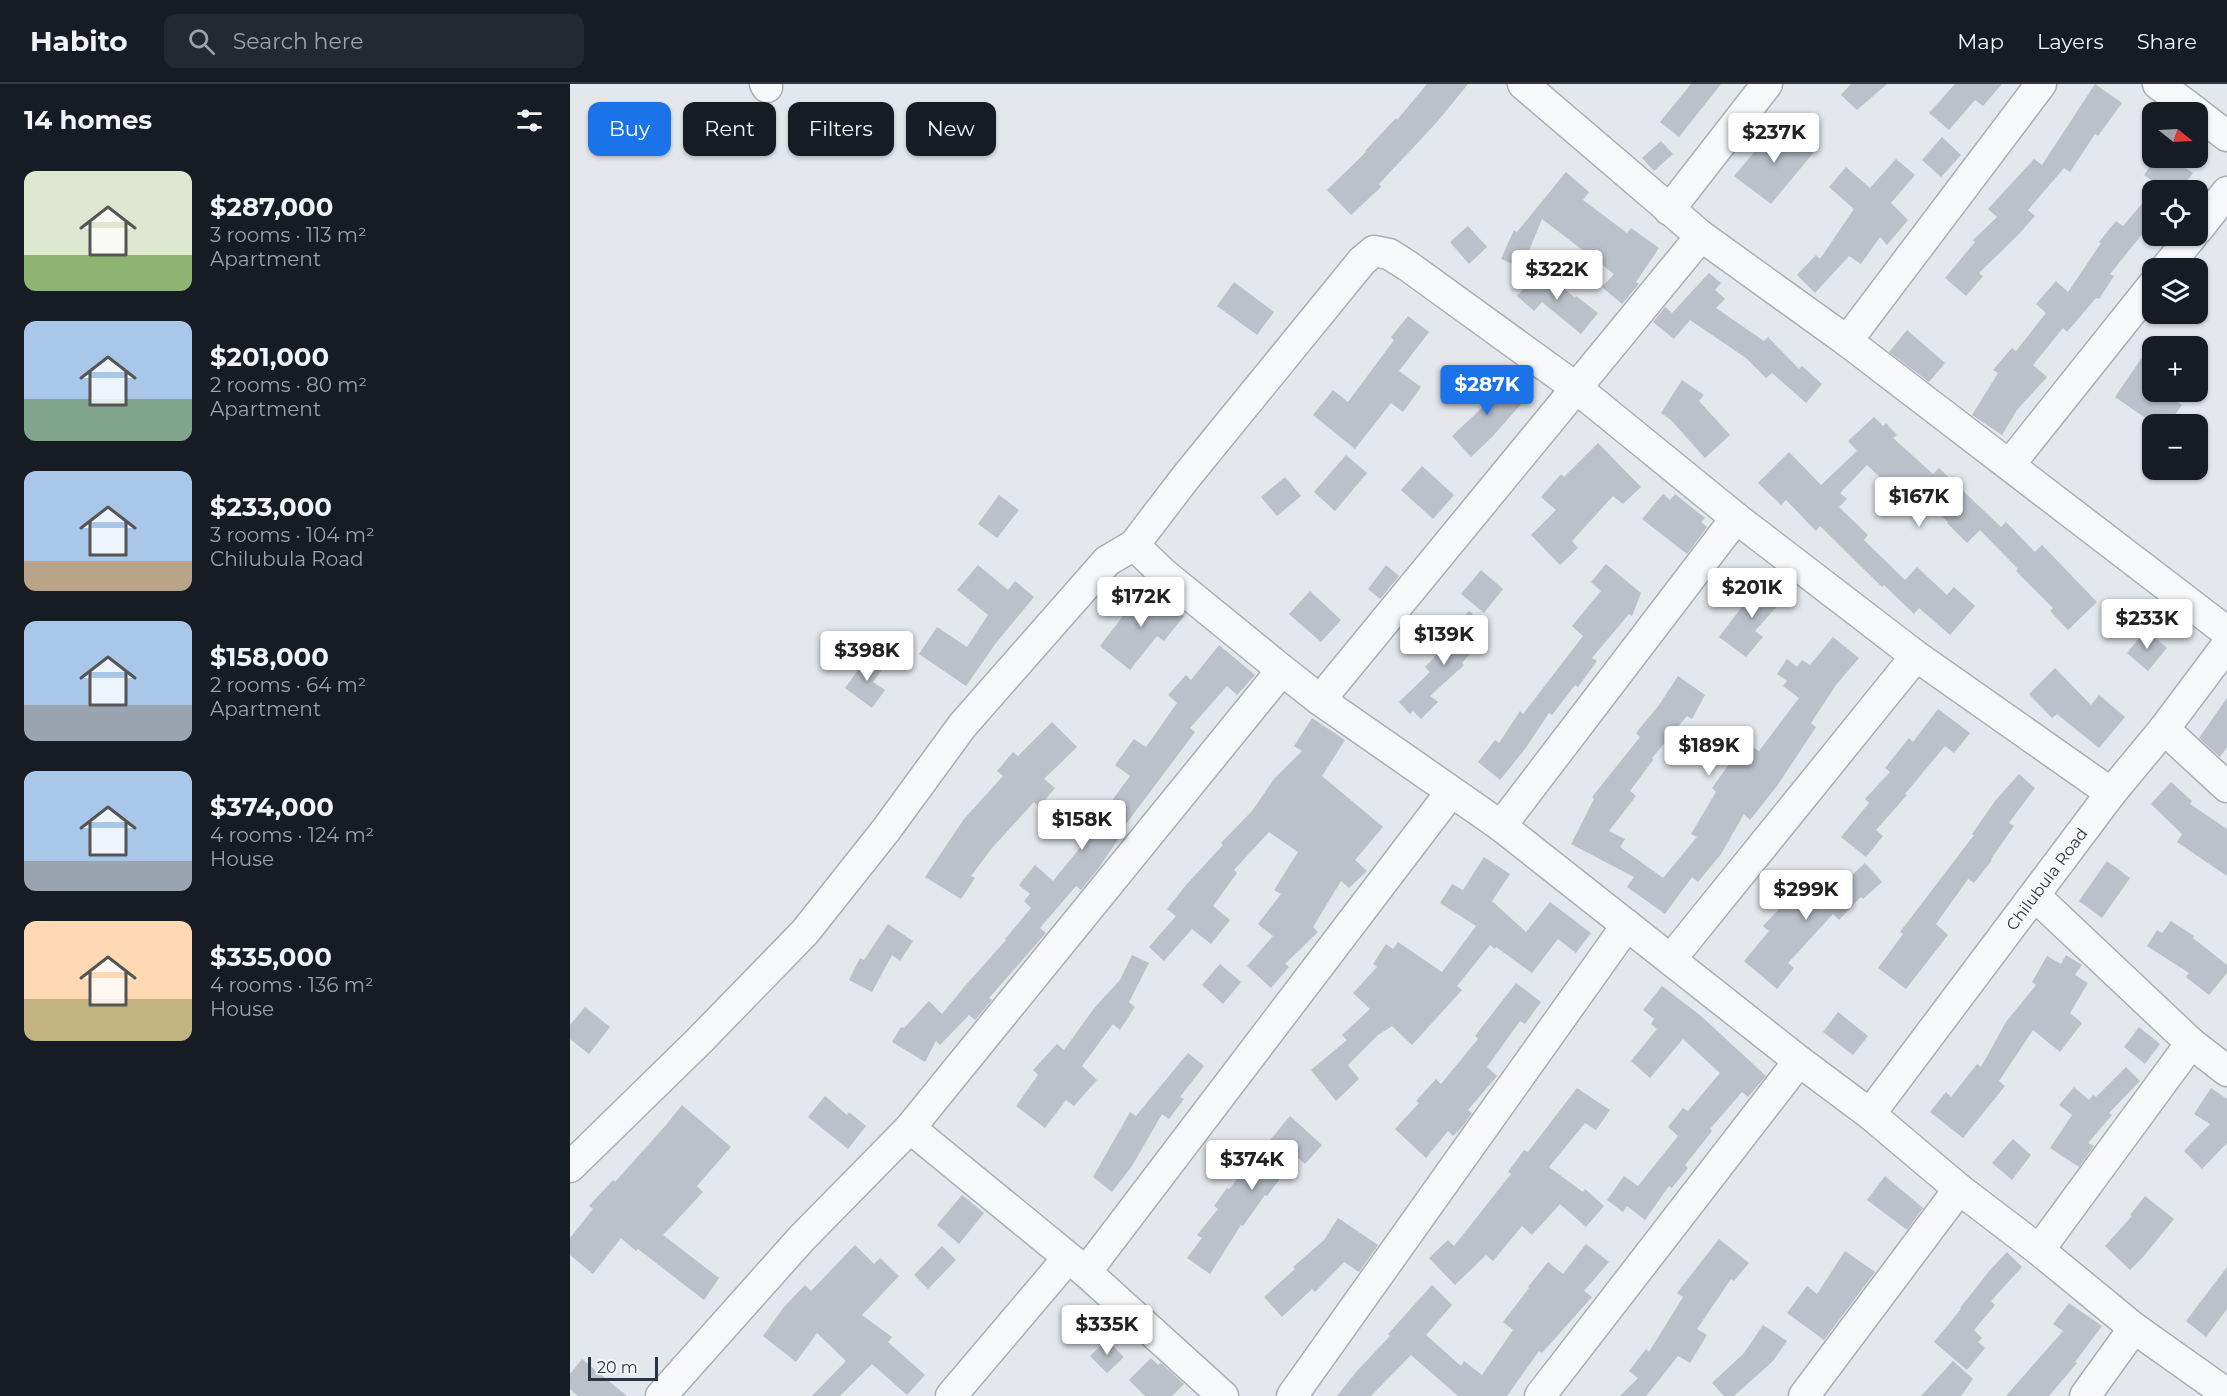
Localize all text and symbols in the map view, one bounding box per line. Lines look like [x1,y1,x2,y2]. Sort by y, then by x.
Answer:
search box [164,14,584,68]
text: Habito [30,24,128,58]
icon: search [185,25,218,58]
text: Search here [233,28,364,55]
text: Map [1957,29,2004,54]
text: Layers [2037,29,2104,54]
text: Share [2137,29,2197,54]
chip: Buy [588,102,671,156]
chip: Rent [683,102,776,156]
chip: Filters [788,102,894,156]
chip: New [906,102,996,156]
north arrow [2142,102,2208,168]
map controls [2142,102,2208,480]
text: 14 homes [24,104,152,136]
icon: filters [513,104,546,137]
pin: $237K [1732,113,1816,164]
text: $237K [1742,120,1806,144]
button: locate [2142,180,2208,246]
text: $287,000 [210,191,333,223]
icon: home [72,195,144,267]
text: 3 rooms · 113 m² [210,223,367,247]
text: Apartment [210,247,321,271]
pin: $322K [1515,250,1599,301]
text: $322K [1526,257,1588,281]
button: layers [2142,258,2208,324]
button: + [2142,336,2208,402]
text: $201,000 [210,341,329,373]
icon: home [72,345,144,417]
pin: $287K [1445,365,1529,416]
text: $287K [1455,372,1519,396]
text: 2 rooms · 80 m² [210,373,367,397]
text: Apartment [210,397,321,421]
button: − [2142,414,2208,480]
pin: $167K [1877,477,1961,528]
text: $167K [1889,484,1949,508]
text: $233,000 [210,491,332,523]
icon: home [72,495,144,567]
text: 3 rooms · 104 m² [210,523,375,547]
text: Chilubula Road [210,547,364,571]
pin: $201K [1710,568,1794,619]
text: $201K [1722,575,1782,599]
pin: $172K [1099,577,1183,628]
text: $172K [1111,584,1171,608]
pin: $233K [2105,599,2189,650]
text: $233K [2116,606,2178,630]
pin: $139K [1402,615,1486,666]
text: $139K [1414,622,1474,646]
pin: $398K [825,631,909,682]
text: $398K [834,638,900,662]
text: $158,000 [210,641,329,673]
icon: home [72,645,144,717]
text: 2 rooms · 64 m² [210,673,366,697]
text: Apartment [210,697,321,721]
pin: $189K [1667,726,1751,777]
text: $189K [1678,733,1740,757]
text: $374,000 [210,791,334,823]
icon: home [72,795,144,867]
pin: $158K [1040,800,1124,851]
text: $158K [1052,807,1112,831]
text: 4 rooms · 124 m² [210,823,374,847]
street label: Chilubula Road [2002,824,2091,934]
text: House [210,847,274,871]
pin: $299K [1764,870,1848,921]
text: $299K [1774,877,1838,901]
text: $335,000 [210,941,332,973]
icon: home [72,945,144,1017]
text: 4 rooms · 136 m² [210,973,374,997]
text: House [210,997,274,1021]
pin: $374K [1210,1140,1294,1191]
text: $374K [1220,1147,1284,1171]
pin: $335K [1065,1305,1149,1356]
text: $335K [1076,1312,1138,1336]
scale bar [588,1354,658,1382]
text: 20 m [597,1358,638,1377]

